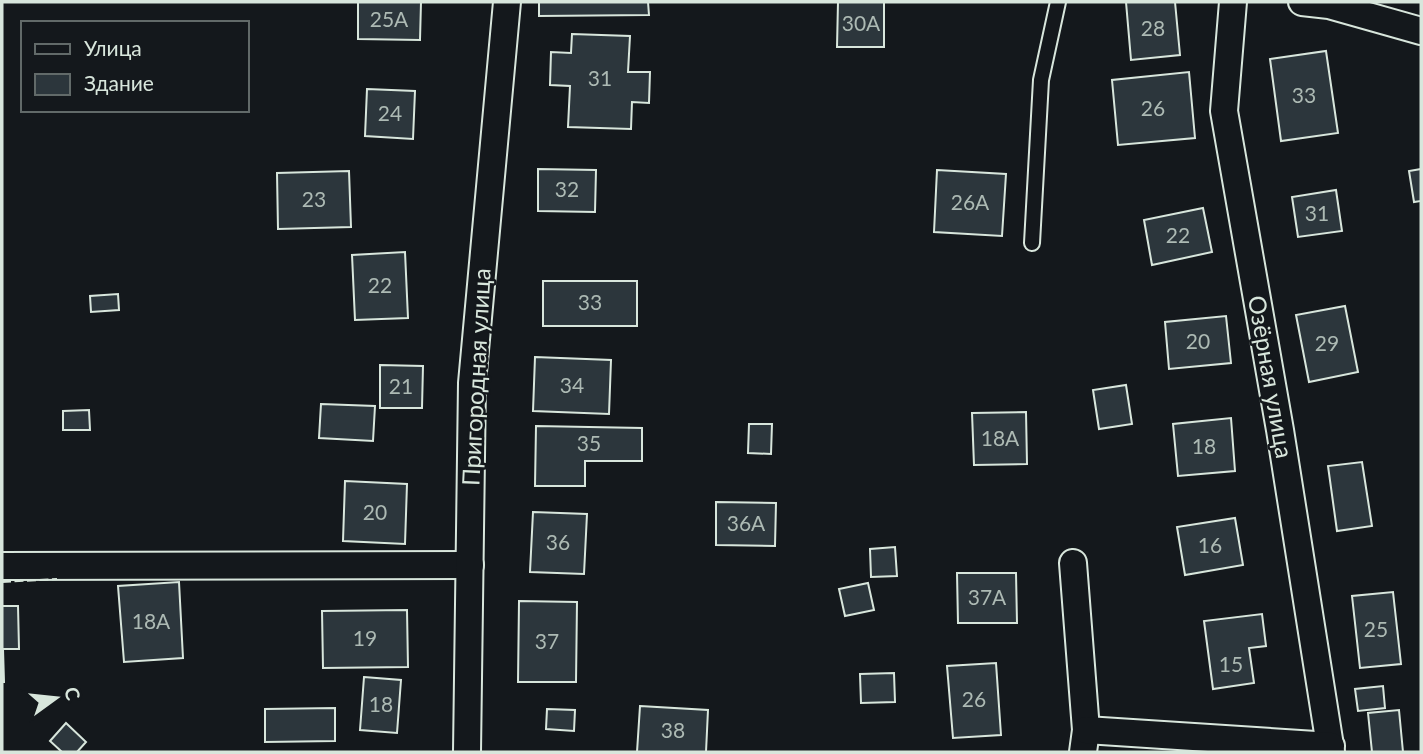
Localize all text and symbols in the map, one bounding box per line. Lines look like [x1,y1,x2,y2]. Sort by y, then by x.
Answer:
house number: 25А [370,6,409,31]
house number: 30А [842,10,881,35]
house number: 28 [1141,15,1165,40]
legend [21,21,248,112]
text: Улица [84,35,142,60]
house number: 31 [588,65,612,90]
text: Здание [84,70,154,95]
house number: 33 [1292,82,1316,107]
house number: 26 [1141,95,1165,120]
house number: 24 [378,100,402,125]
house number: 32 [555,176,579,201]
house number: 23 [302,186,326,211]
house number: 26А [951,189,990,214]
house number: 31 [1305,200,1329,225]
house number: 22 [1166,222,1190,247]
street label: Пригородная улица [455,267,496,487]
house number: 22 [368,272,392,297]
house number: 33 [578,289,602,314]
street label: Озёрная улица [1243,293,1300,460]
house number: 20 [1186,328,1210,353]
house number: 29 [1315,330,1339,355]
house number: 34 [560,372,584,397]
house number: 21 [389,373,413,398]
house number: 18А [981,425,1020,450]
house number: 35 [577,430,601,455]
house number: 18 [1192,433,1216,458]
house number: 20 [363,499,387,524]
house number: 36А [727,510,766,535]
house number: 36 [546,529,570,554]
house number: 16 [1198,532,1222,557]
house number: 37А [968,584,1007,609]
house number: 18А [132,608,171,633]
house number: 25 [1364,616,1388,641]
house number: 19 [353,625,377,650]
house number: 37 [535,628,559,653]
house number: 15 [1219,651,1243,676]
north arrow [21,663,91,733]
text: С [60,684,86,703]
house number: 26 [962,686,986,711]
house number: 18 [369,691,393,716]
house number: 38 [661,717,685,742]

